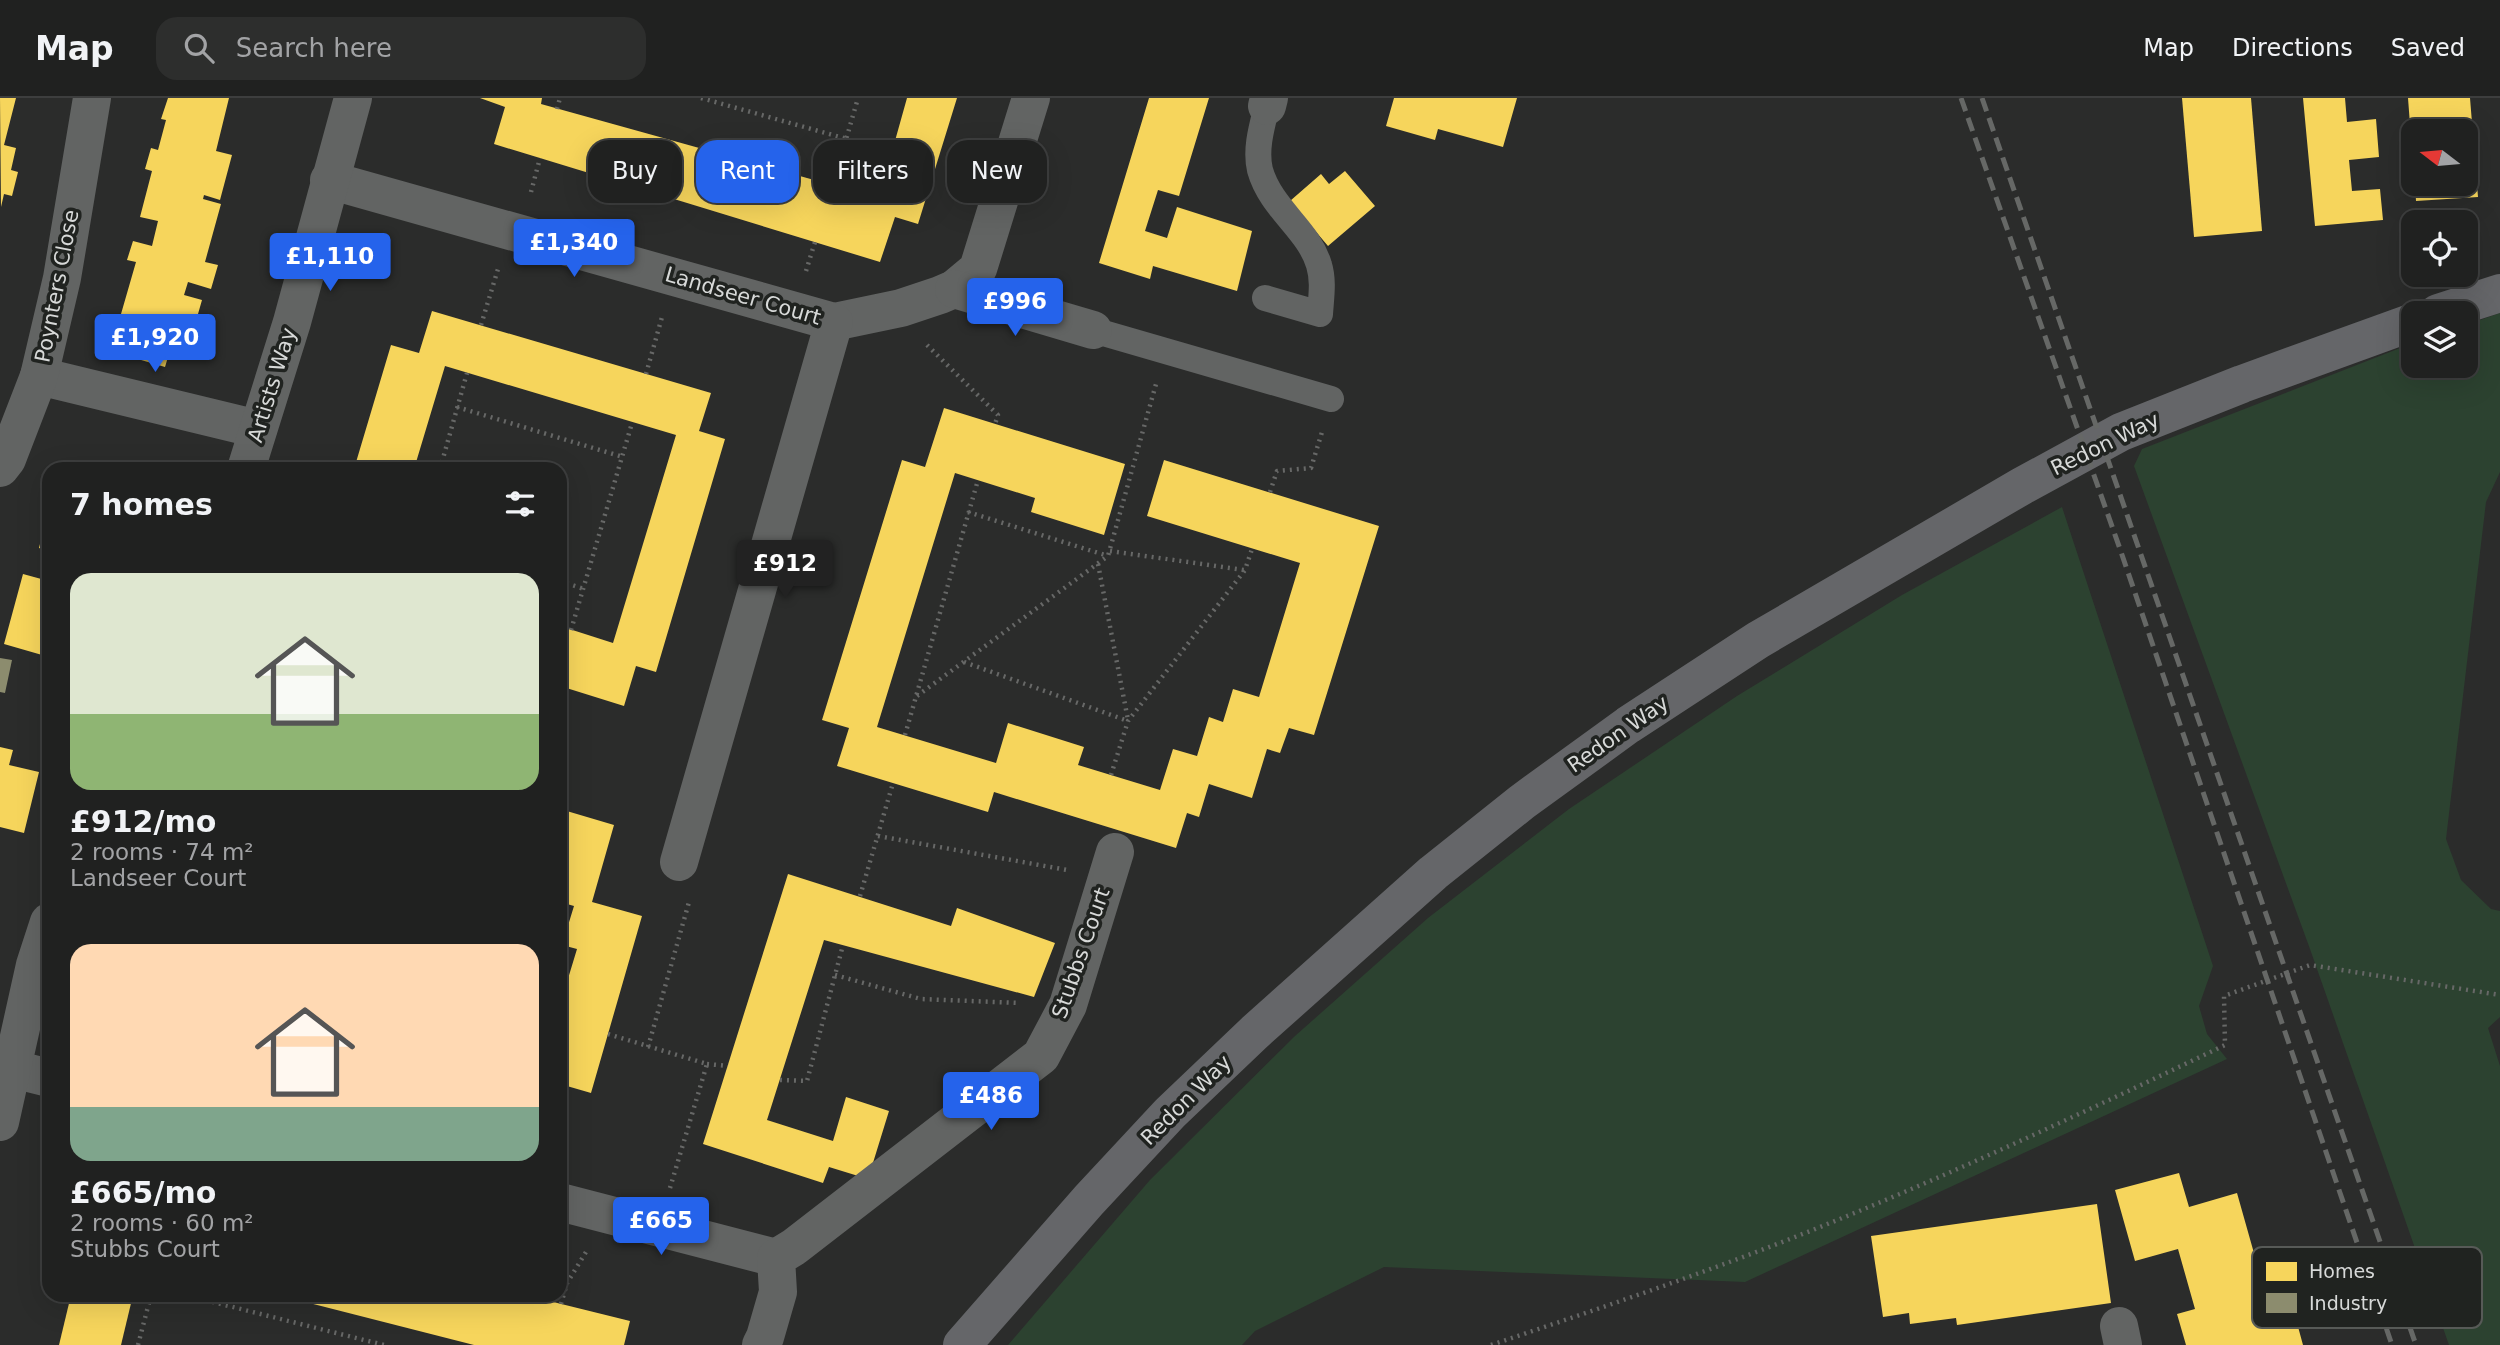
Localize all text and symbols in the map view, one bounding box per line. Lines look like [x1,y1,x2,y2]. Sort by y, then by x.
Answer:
search box [156,17,646,80]
text: Map [35,29,114,68]
icon: search [180,29,218,67]
text: Search here [236,33,392,63]
text: Map [2143,34,2194,62]
text: Directions [2232,34,2353,62]
text: Saved [2391,34,2465,62]
north arrow [2401,119,2478,196]
map controls [2401,119,2478,378]
chip: Buy [588,140,682,203]
chip: Rent [696,140,799,203]
chip: Filters [813,140,933,203]
chip: New [947,140,1047,203]
street label: Poynters Close [30,208,84,364]
button: locate [2401,210,2478,287]
pin: £1,340 [517,220,631,279]
text: £1,340 [530,229,618,255]
pin: £1,110 [273,234,387,293]
text: £1,110 [286,243,374,269]
street label: Landseer Court [662,262,824,330]
pin: £996 [974,278,1056,338]
text: £996 [983,288,1047,314]
button: layers [2401,301,2478,378]
pin: £1,920 [98,314,212,374]
text: £1,920 [111,324,199,350]
street label: Artists Way [243,325,301,445]
street label: Redon Way [2047,407,2163,481]
icon: filters [501,485,539,523]
text: 7 homes [70,487,213,522]
pin: £912 [744,540,826,600]
text: £912 [753,550,817,576]
icon: home [242,618,368,744]
street label: Redon Way [1563,690,1673,778]
text: £912/mo [70,804,216,839]
text: 2 rooms · 74 m² [70,839,254,865]
text: Landseer Court [70,865,246,891]
street label: Stubbs Court [1047,884,1115,1022]
icon: home [242,989,368,1115]
street label: Redon Way [1136,1050,1236,1150]
pin: £486 [950,1072,1032,1132]
text: £486 [959,1082,1023,1108]
text: £665/mo [70,1175,216,1210]
pin: £665 [620,1198,702,1257]
text: £665 [629,1207,693,1233]
text: 2 rooms · 60 m² [70,1210,254,1236]
text: Stubbs Court [70,1236,220,1262]
legend [2252,1247,2482,1328]
text: Homes [2309,1260,2375,1282]
text: Industry [2309,1292,2387,1314]

